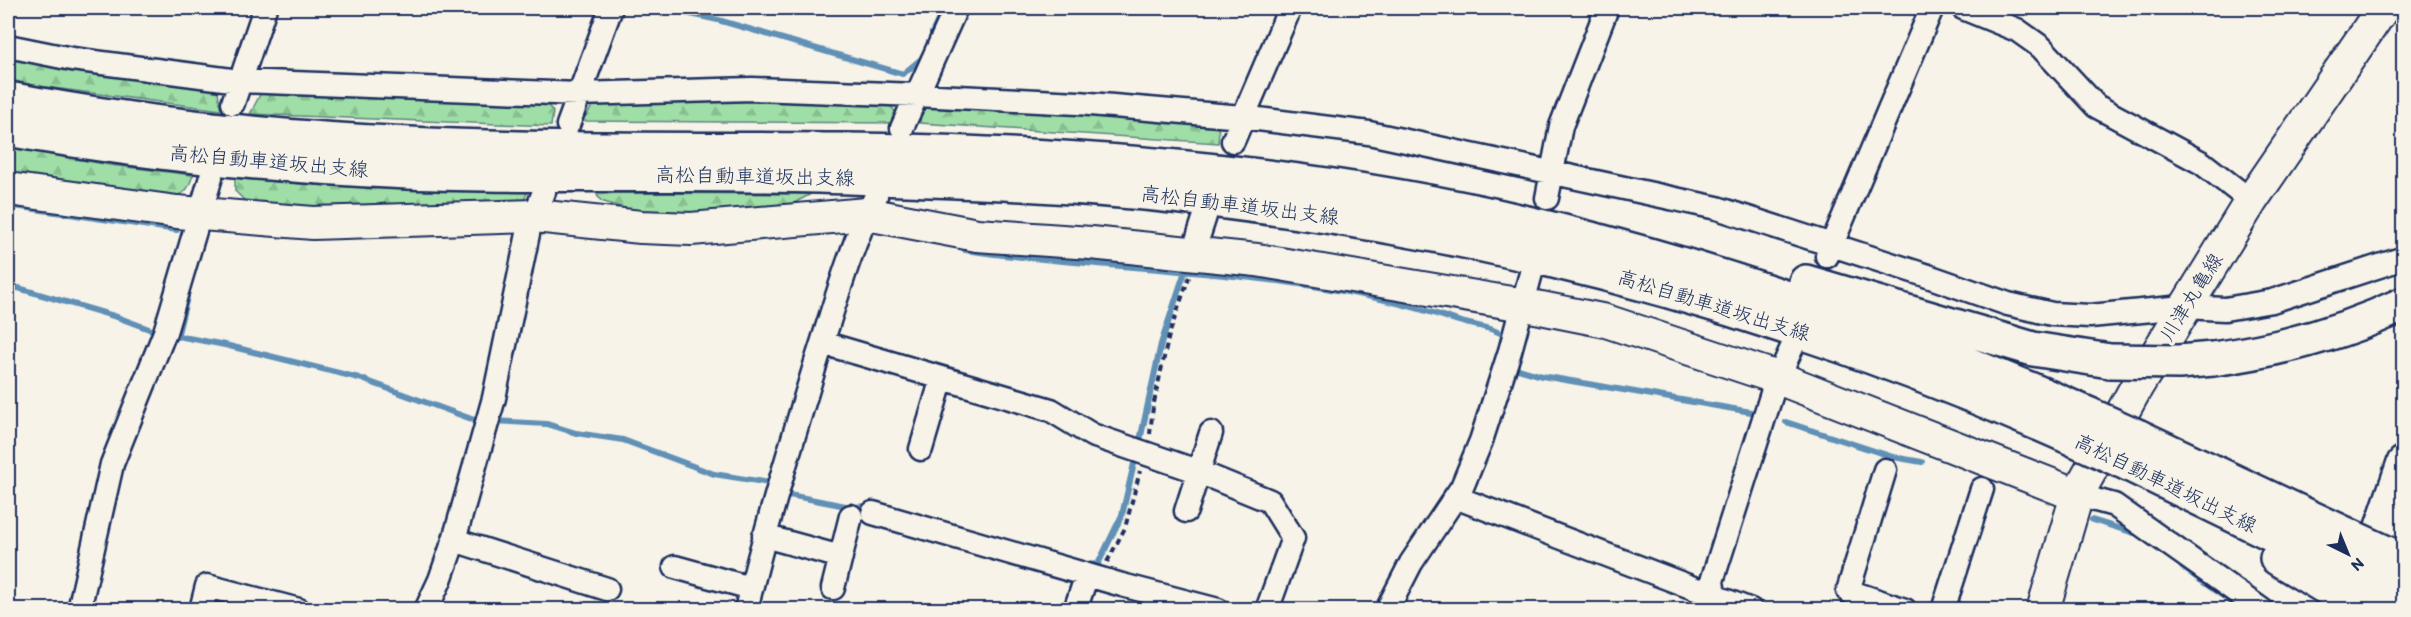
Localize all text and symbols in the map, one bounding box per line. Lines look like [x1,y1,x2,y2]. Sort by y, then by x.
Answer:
street label: 高松自動車道坂出支線 [168,140,370,182]
street label: 高松自動車道坂出支線 [655,162,855,190]
street label: 高松自動車道坂出支線 [1139,181,1341,229]
street label: 川津丸亀線 [2154,248,2228,346]
street label: 高松自動車道坂出支線 [1615,264,1813,346]
street label: 高松自動車道坂出支線 [2071,428,2261,538]
north arrow [2318,524,2378,584]
text: N [2347,554,2368,575]

